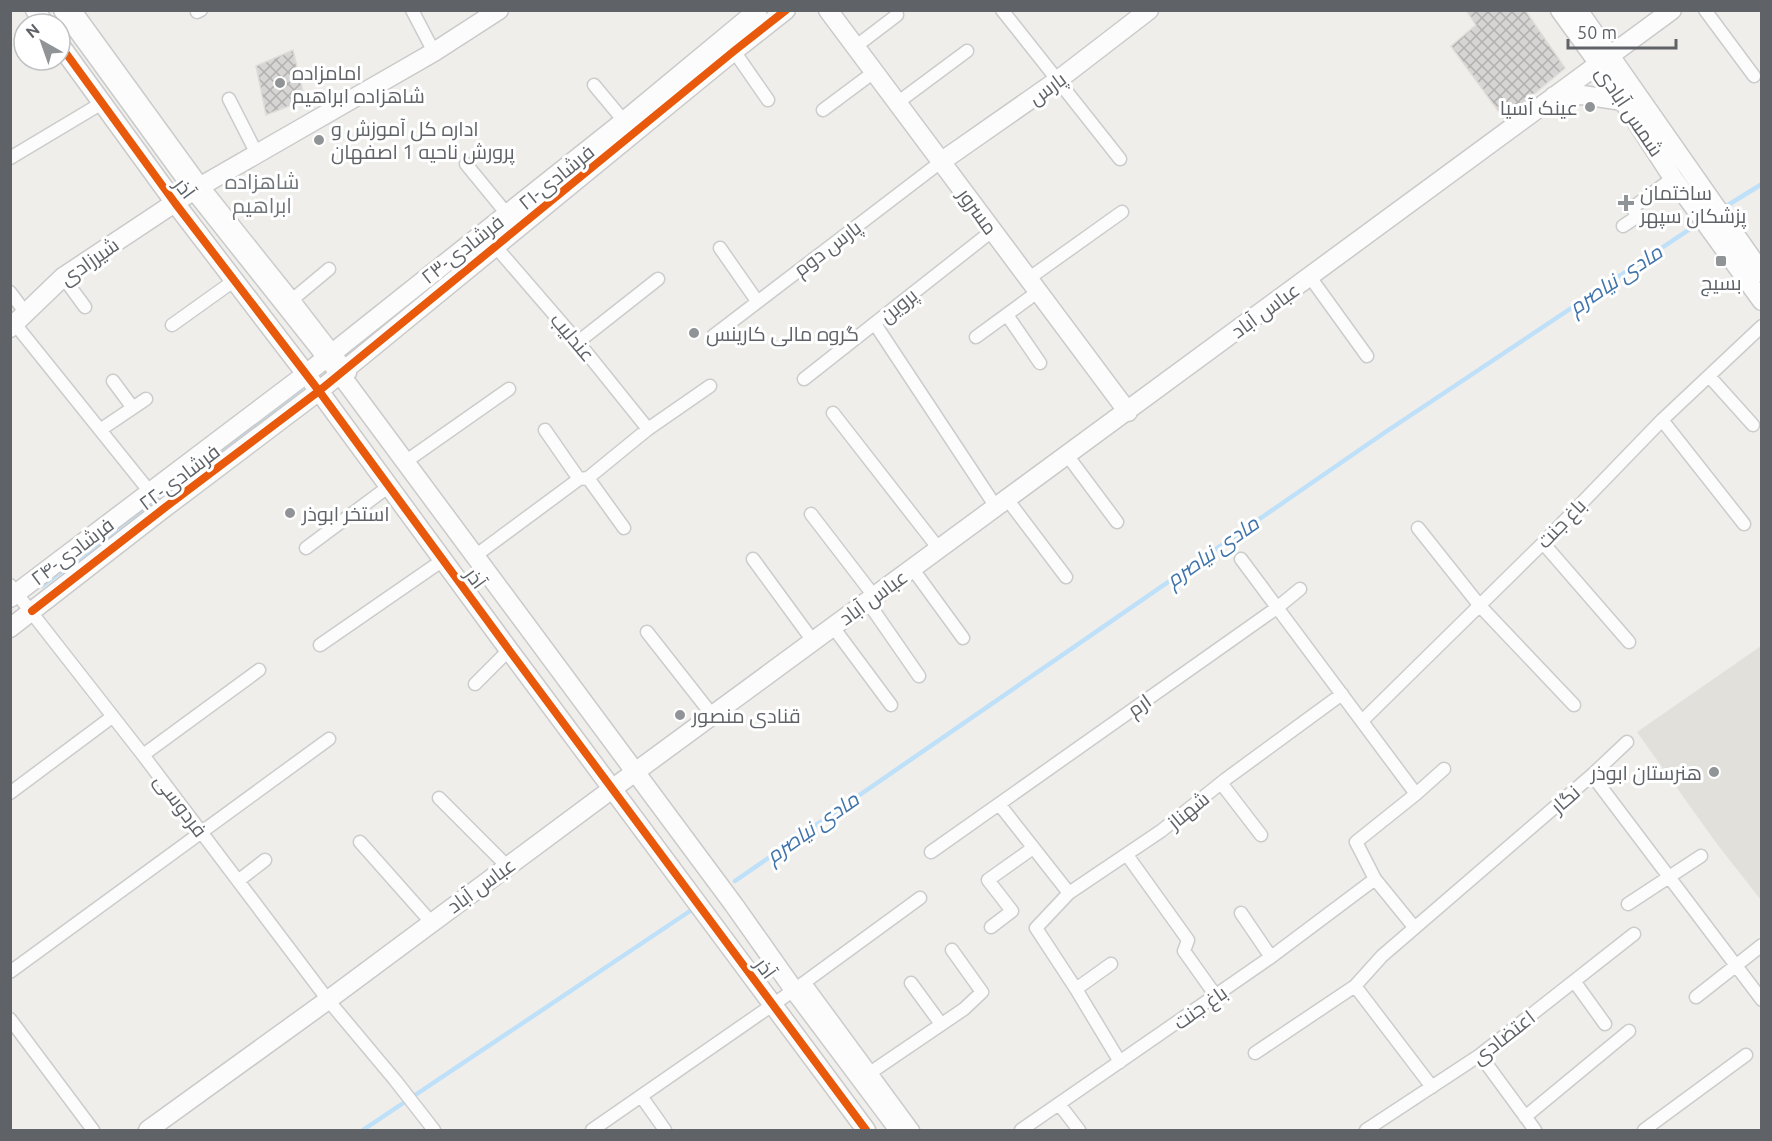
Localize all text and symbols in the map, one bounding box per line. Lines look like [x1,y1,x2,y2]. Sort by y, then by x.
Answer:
north arrow [12,12,72,72]
scale bar [1568,12,1676,50]
text: N [22,20,43,41]
text: 50 m [1577,22,1617,42]
place label: امامزاده شاهزاده ابراهیم [292,61,425,110]
street label: شمس آبادی [1590,62,1669,162]
street label: پارس [1024,66,1072,111]
marker: امامزاده شاهزاده ابراهیم [273,76,287,90]
place label: عینک آسیا [1500,96,1578,119]
marker: عینک آسیا [1583,100,1597,114]
place label: اداره کل آموزش و پرورش ناحیه 1 اصفهان [331,117,515,165]
marker: اداره کل آموزش و پرورش ناحیه 1 اصفهان [312,133,326,147]
street label: ۲۱-فرشادی [514,140,600,216]
district label: شاهزاده ابراهیم [225,169,299,220]
street label: آذر [168,172,201,204]
place label: ساختمان پزشکان سپهر [1639,181,1747,229]
street label: مسرور [952,182,1003,239]
marker: ساختمان پزشکان سپهر [1617,194,1635,212]
street label: ۲۳-فرشادی [416,210,509,290]
street label: پارس دوم [789,215,868,283]
street label: شیرزادی [55,232,124,291]
water label: مادی نیاصرم [1563,239,1668,322]
marker: بسیج [1714,254,1728,268]
place label: بسیج [1701,271,1741,297]
street label: عباس آباد [1226,278,1305,344]
street label: پروین [875,283,923,329]
street label: عندلیب [546,308,600,366]
place label: گروه مالی کارینس [706,322,859,347]
marker: گروه مالی کارینس [687,326,701,340]
street label: ۲۲-فرشادی [134,439,225,516]
street label: باغ جنت [1532,493,1592,555]
place label: استخر ابوذر [301,502,390,526]
marker: استخر ابوذر [283,506,297,520]
water label: مادی نیاصرم [1160,510,1265,595]
street label: ۲۴-فرشادی [26,512,119,591]
street label: آذر [459,562,492,594]
street label: عباس آباد [834,565,913,631]
street label: ارم [1123,689,1157,724]
place label: قنادی منصور [691,704,801,729]
marker: قنادی منصور [673,708,687,722]
place label: هنرستان ابوذر [1590,761,1702,786]
marker: هنرستان ابوذر [1707,765,1721,779]
street label: فردوسی [148,769,212,842]
street label: نگار [1545,780,1585,819]
water label: مادی نیاصرم [760,786,865,871]
street label: شهناز [1162,786,1215,836]
street label: عباس آباد [442,853,521,919]
street label: آذر [749,952,782,984]
street label: باغ جنت [1169,980,1233,1036]
street label: اعتضادی [1467,1005,1540,1070]

